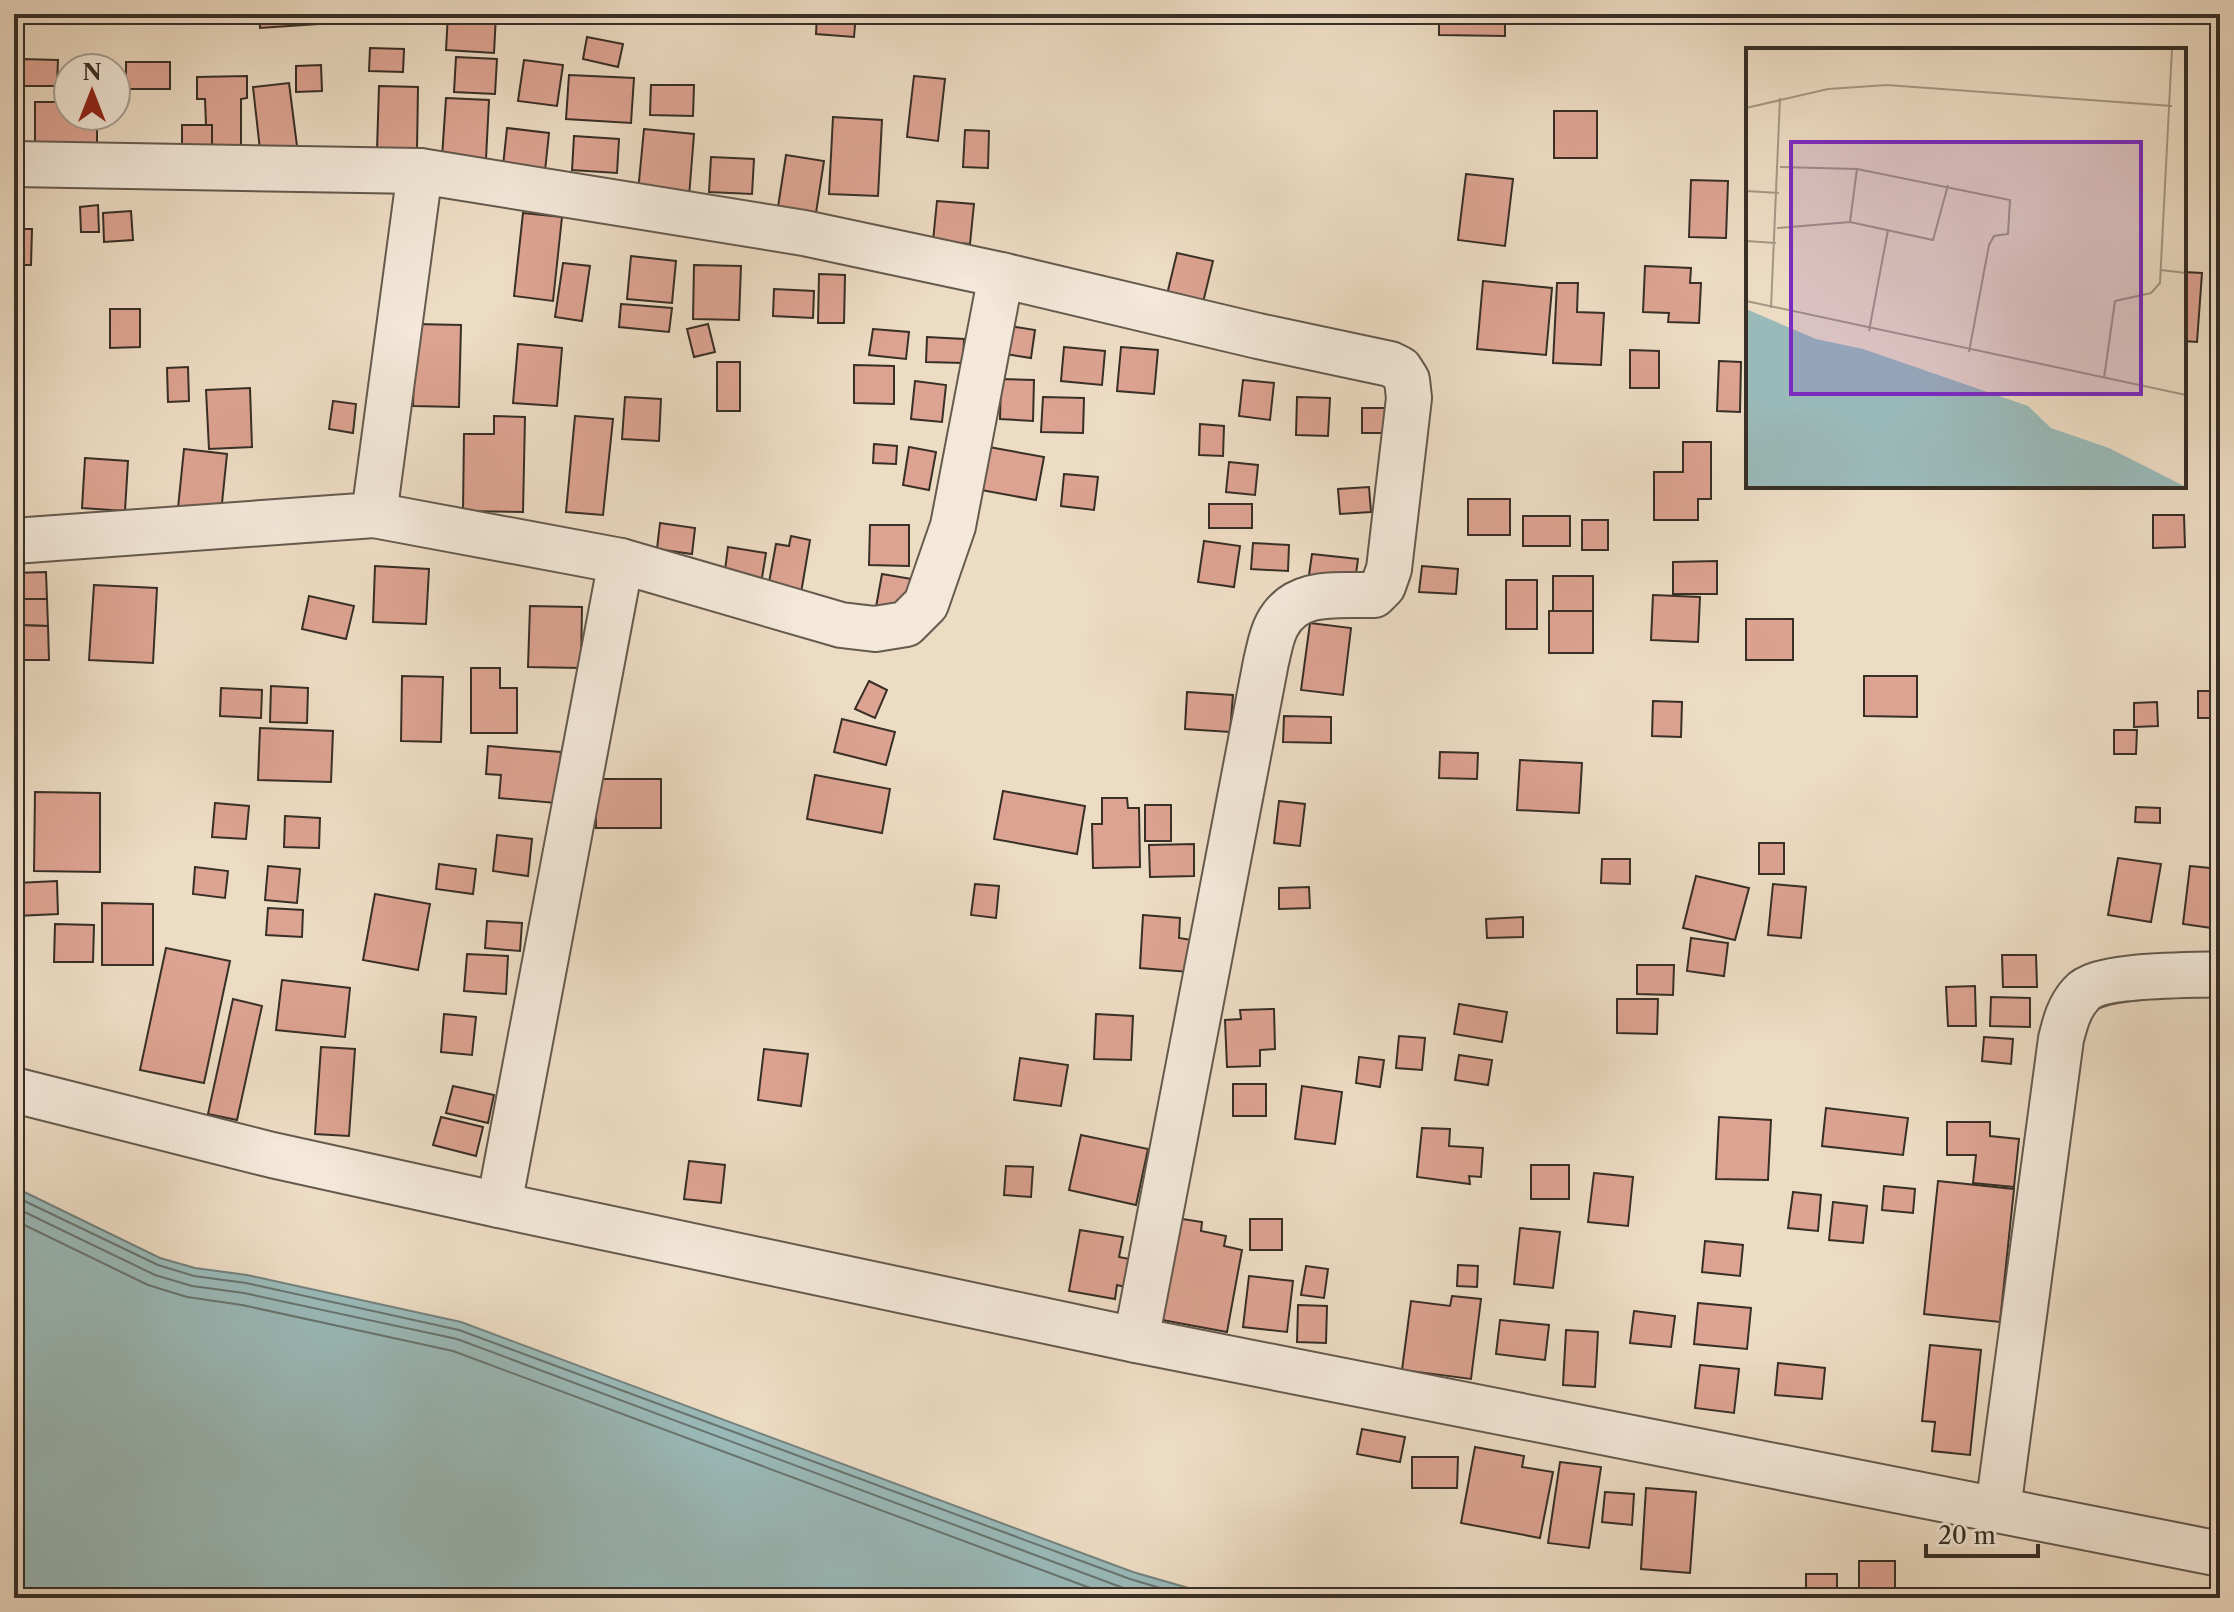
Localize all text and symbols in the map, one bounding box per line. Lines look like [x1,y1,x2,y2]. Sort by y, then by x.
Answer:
inset map [1746,48,2186,488]
north arrow [52,52,132,132]
text: N [82,59,102,86]
scale bar [1926,1508,2038,1558]
text: 20 m [1938,1521,1996,1550]

